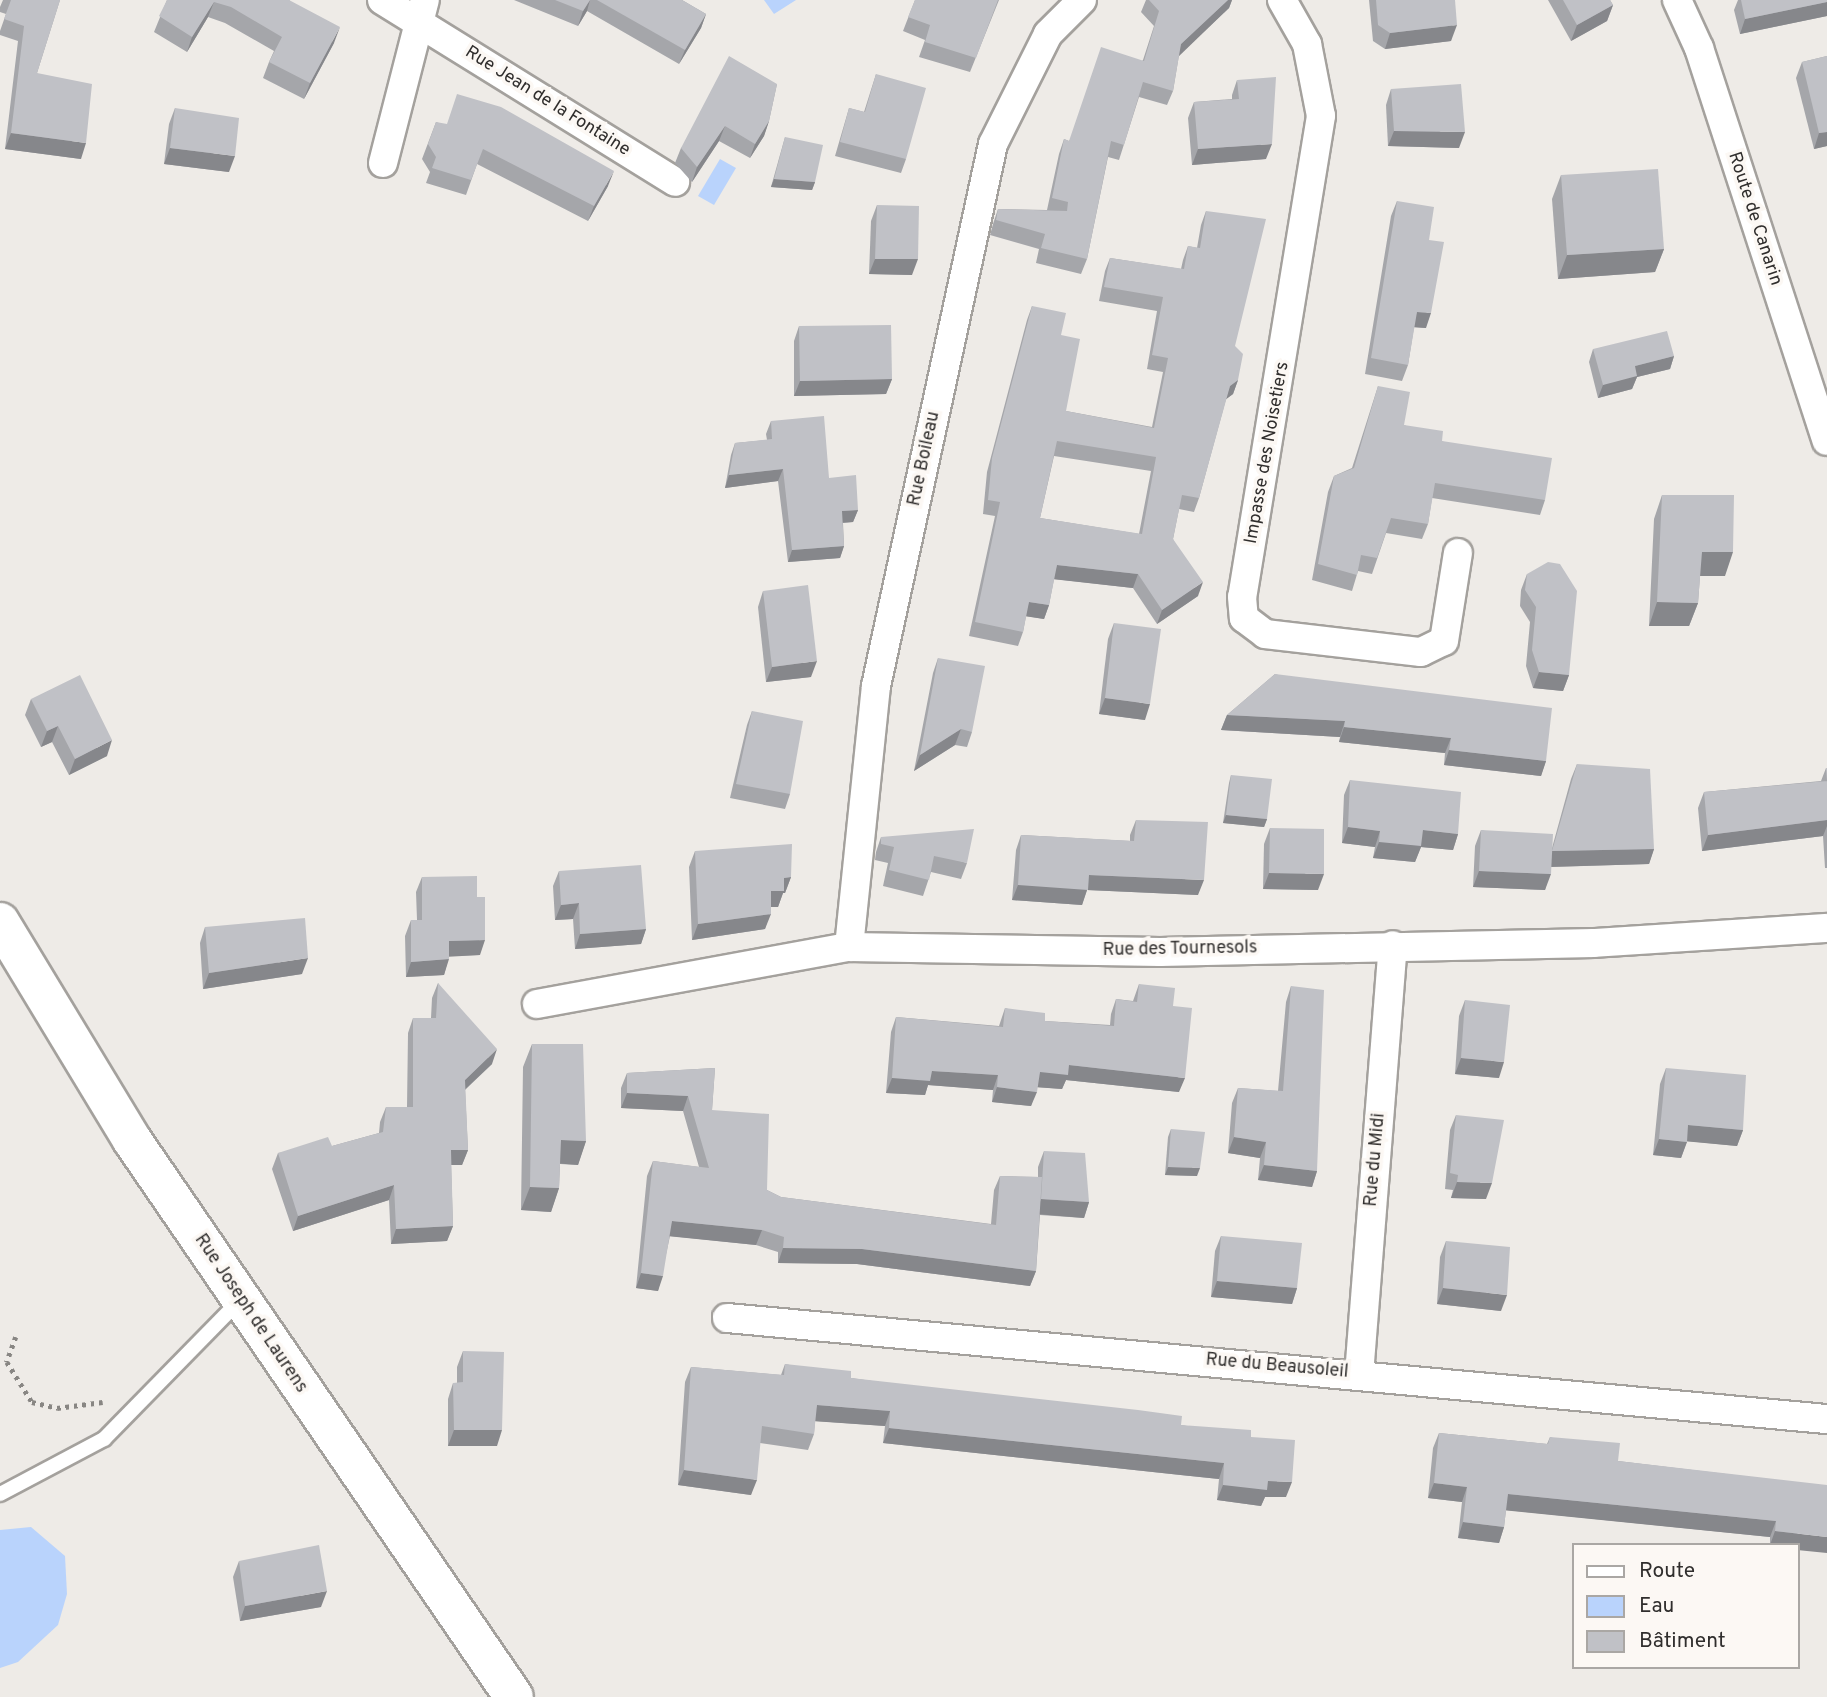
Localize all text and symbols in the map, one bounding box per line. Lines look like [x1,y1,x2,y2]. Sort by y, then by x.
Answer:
street label: Rue Jean de la Fontaine [460,42,634,162]
street label: Route de Canarin [1722,149,1786,289]
street label: Impasse des Noisetiers [1241,360,1295,546]
street label: Rue Boileau [904,410,946,508]
street label: Rue des Tournesols [1102,938,1258,962]
street label: Rue du Midi [1361,1112,1391,1208]
street label: Rue Joseph de Laurens [189,1231,311,1397]
street label: Rue du Beausoleil [1205,1350,1349,1384]
legend [1572,1543,1799,1669]
text: Route [1639,1558,1695,1585]
text: Eau [1639,1593,1674,1620]
text: Bâtiment [1639,1628,1726,1655]

